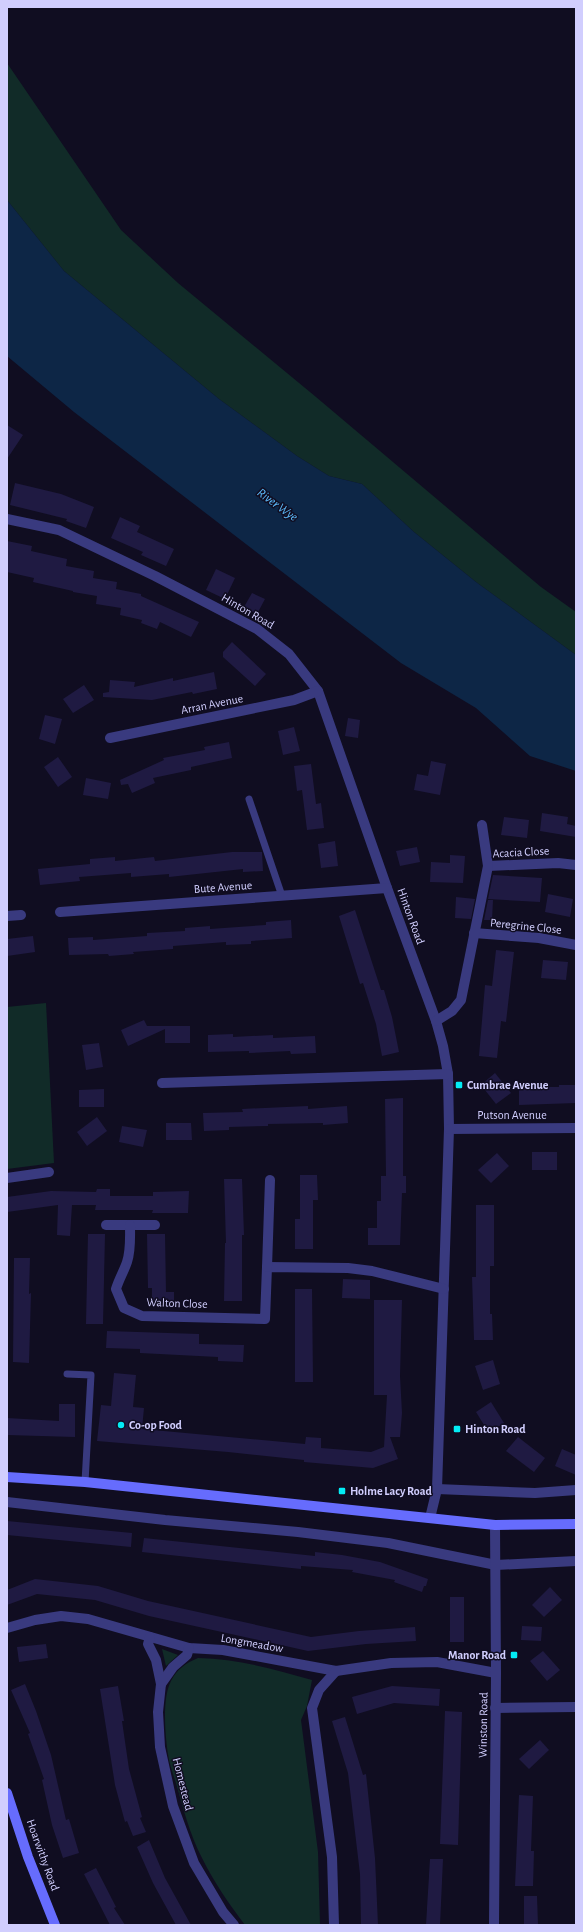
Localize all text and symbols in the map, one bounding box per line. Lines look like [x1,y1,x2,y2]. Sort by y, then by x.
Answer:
water label: River Wye [254,486,300,524]
street label: Hinton Road [220,591,276,631]
street label: Arran Avenue [180,692,244,716]
street label: Acacia Close [492,845,550,859]
street label: Bute Avenue [193,879,253,895]
street label: Hinton Road [395,886,427,946]
street label: Peregrine Close [490,916,562,936]
place label: Cumbrae Avenue [467,1079,549,1091]
marker: Cumbrae Avenue [454,1080,464,1090]
street label: Putson Avenue [477,1109,547,1121]
street label: Walton Close [146,1296,208,1310]
place label: Co-op Food [129,1419,183,1431]
marker: Co-op Food [116,1420,126,1430]
place label: Hinton Road [465,1423,526,1435]
marker: Hinton Road [452,1424,462,1434]
place label: Holme Lacy Road [350,1485,433,1498]
marker: Holme Lacy Road [337,1486,347,1496]
street label: Longmeadow [220,1632,284,1654]
place label: Manor Road [448,1649,507,1661]
marker: Manor Road [509,1650,519,1660]
street label: Winston Road [476,1692,490,1758]
street label: Homestead [171,1756,195,1812]
street label: Hoarwithy Road [24,1818,61,1893]

